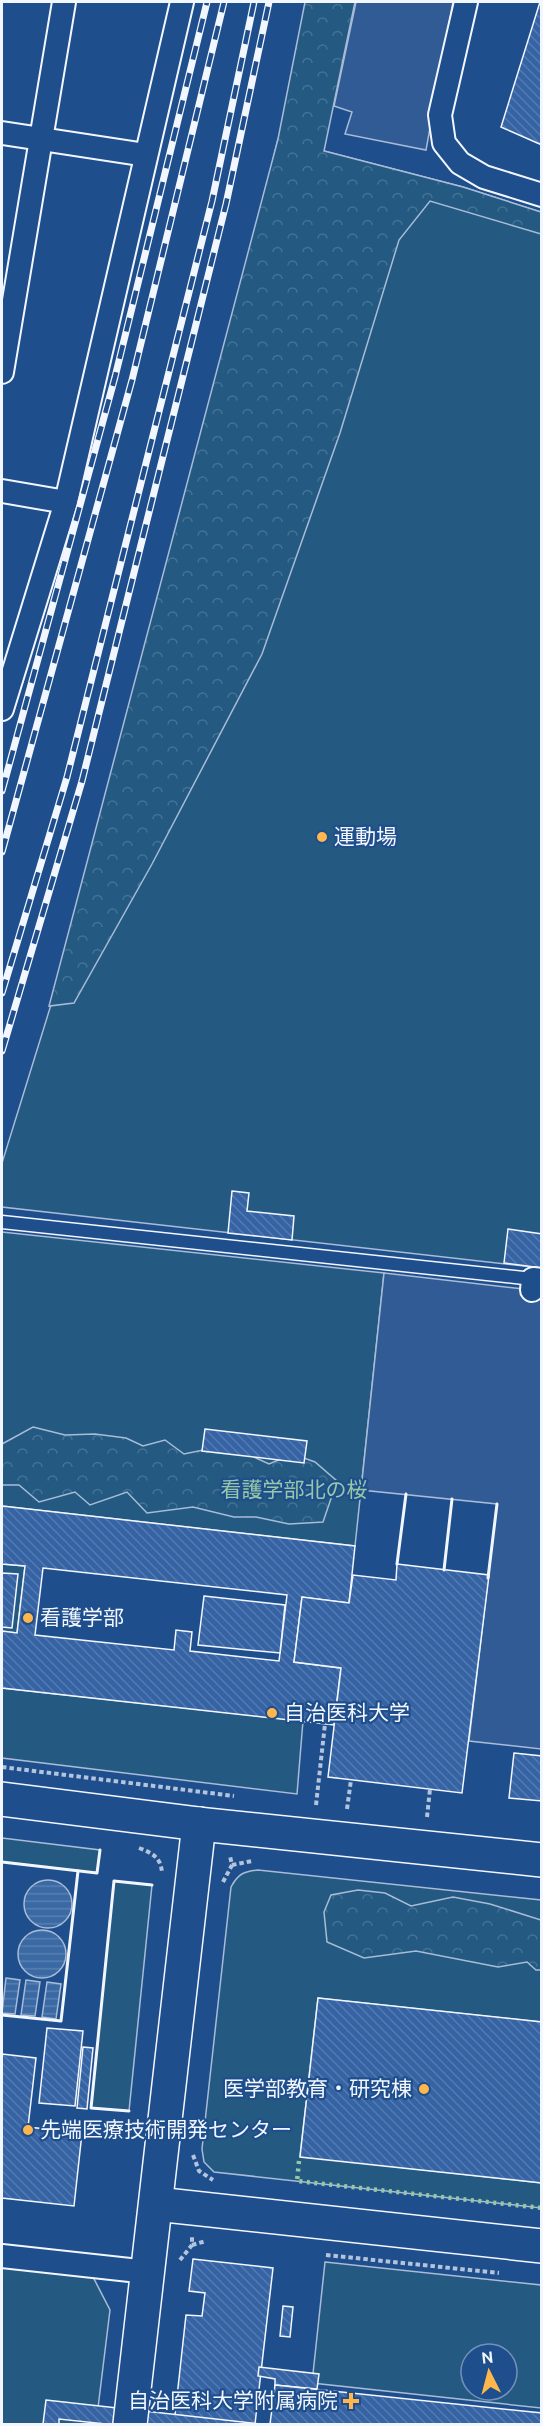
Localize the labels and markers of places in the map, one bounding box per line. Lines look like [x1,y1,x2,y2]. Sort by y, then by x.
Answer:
place label: 運動場 [334,824,397,848]
marker: 運動場 [315,830,329,844]
place label: 看護学部 [40,1605,124,1629]
marker: 看護学部 [21,1611,35,1625]
place label: 自治医科大学 [284,1700,410,1724]
marker: 自治医科大学 [265,1706,279,1720]
place label: 医学部教育・研究棟 [223,2076,412,2100]
marker: 医学部教育・研究棟 [417,2082,431,2096]
place label: 先端医療技術開発センター [40,2117,292,2141]
marker: 先端医療技術開発センター [21,2123,35,2137]
place label: 自治医科大学附属病院 [128,2388,338,2412]
marker: 自治医科大学附属病院 [342,2392,360,2410]

